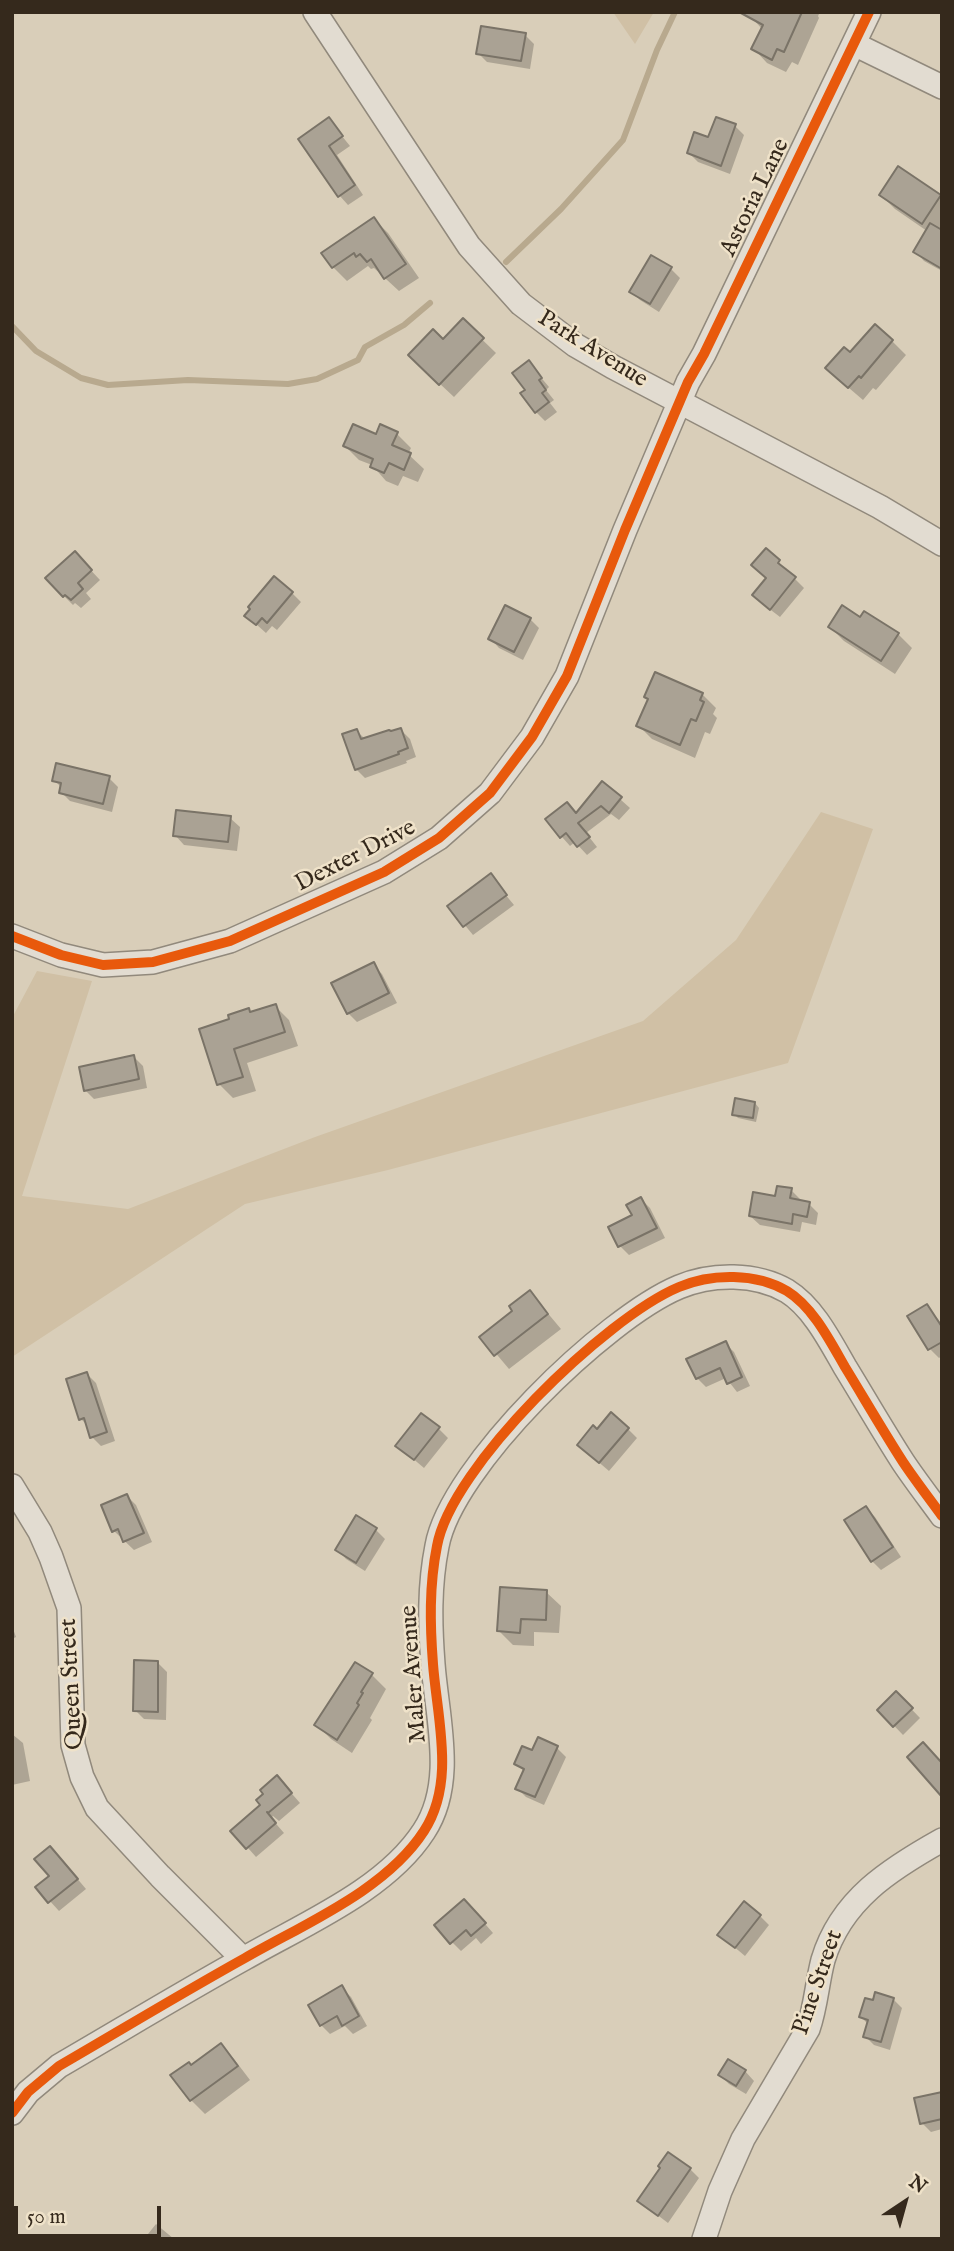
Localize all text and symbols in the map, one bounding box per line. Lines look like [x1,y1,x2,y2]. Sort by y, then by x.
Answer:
street label: Astoria Lane [715,134,797,262]
street label: Park Avenue [532,305,652,395]
street label: Dexter Drive [291,814,421,900]
street label: Maler Avenue [396,1604,434,1744]
street label: Queen Street [55,1617,91,1751]
street label: Pine Street [788,1927,850,2039]
north arrow [870,2167,940,2237]
text: N [904,2170,931,2200]
scale bar [18,2192,164,2236]
text: 50 m [27,2204,66,2231]

